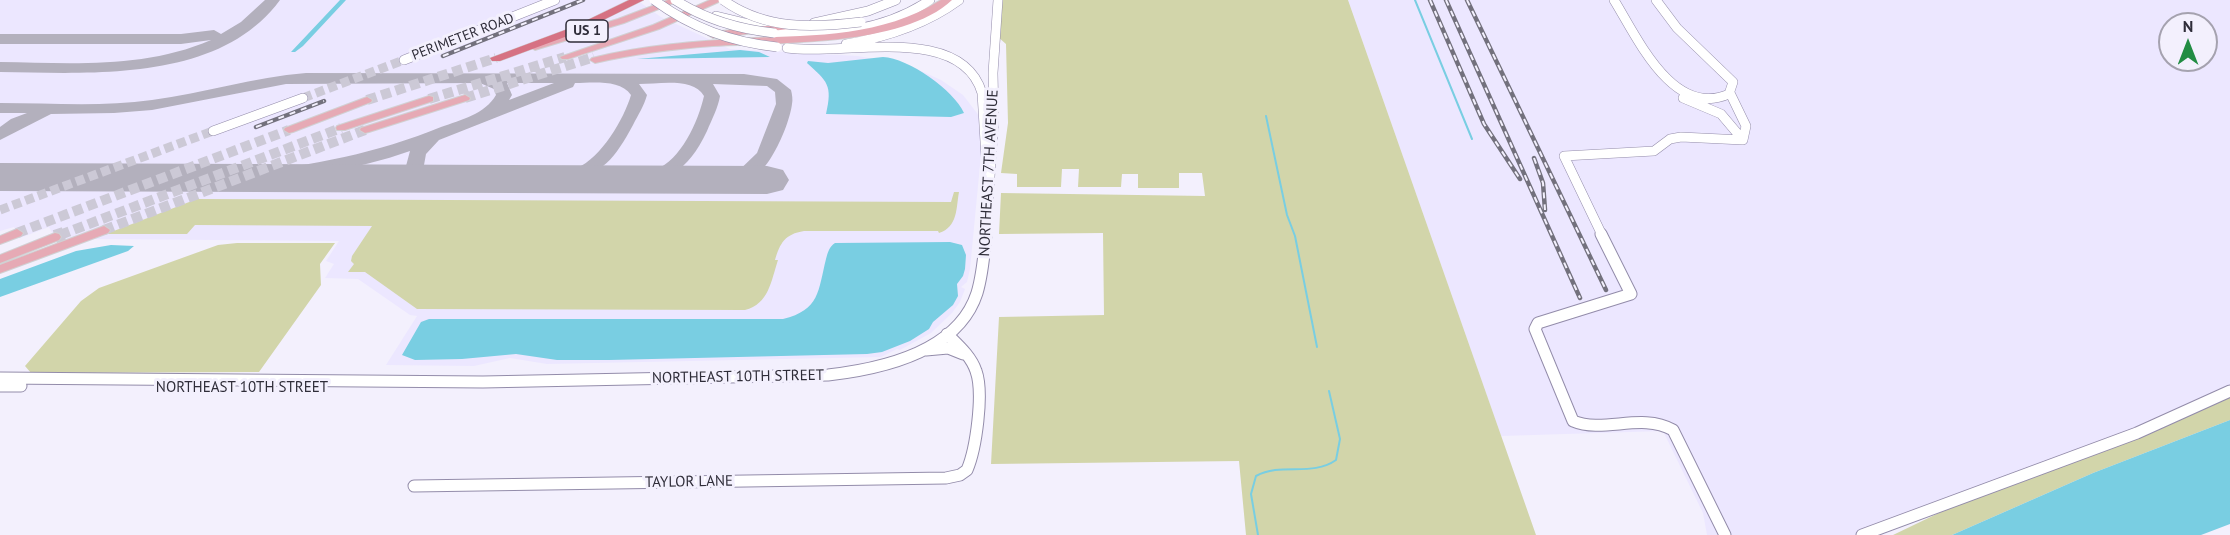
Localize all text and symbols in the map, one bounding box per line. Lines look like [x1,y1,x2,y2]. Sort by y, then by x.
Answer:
street label: PERIMETER ROAD [410,10,516,64]
north arrow [2158,12,2218,72]
text: N [2183,16,2193,36]
road number: US 1 [566,20,608,42]
street label: NORTHEAST 7TH AVENUE [976,89,1002,257]
street label: NORTHEAST 10TH STREET [652,366,824,388]
street label: NORTHEAST 10TH STREET [156,379,328,397]
street label: TAYLOR LANE [645,472,733,492]

